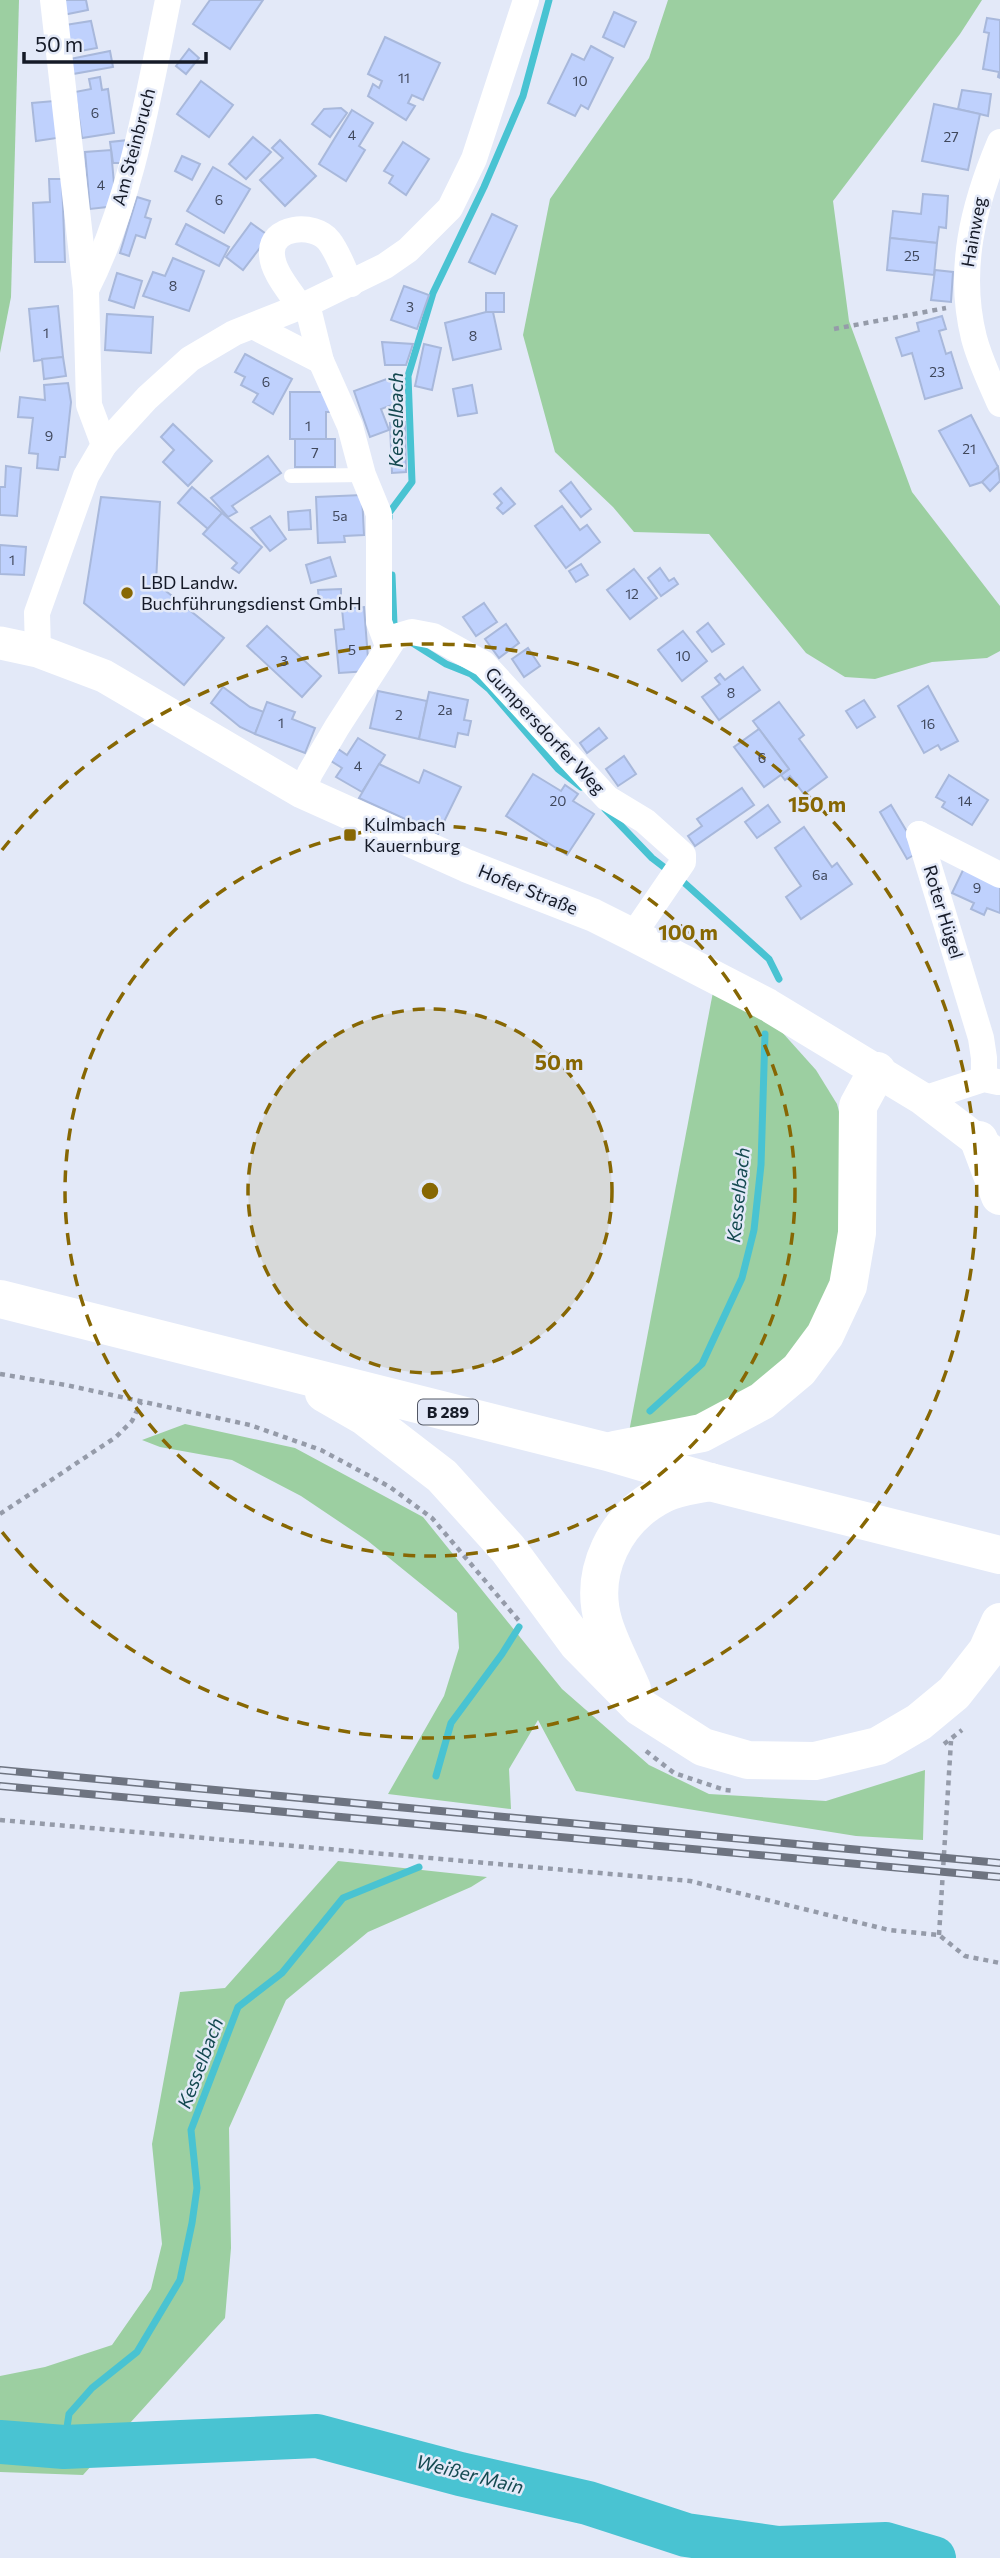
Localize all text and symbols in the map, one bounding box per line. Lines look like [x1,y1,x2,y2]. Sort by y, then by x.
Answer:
scale bar [24,21,206,65]
text: 50 m [35,31,83,56]
house number: 11 [398,69,410,86]
house number: 10 [572,72,588,89]
street label: Am Steinbruch [107,86,159,208]
house number: 6 [91,104,99,121]
house number: 4 [348,126,357,143]
house number: 27 [943,128,959,145]
house number: 4 [97,176,106,193]
house number: 6 [215,191,223,208]
street label: Hainweg [956,195,990,269]
house number: 25 [904,247,920,264]
house number: 8 [169,277,177,294]
house number: 3 [406,298,414,315]
house number: 1 [43,324,49,341]
house number: 8 [469,327,477,344]
house number: 23 [929,363,945,380]
water label: Kesselbach [384,372,407,468]
house number: 6 [262,373,270,390]
house number: 1 [305,417,311,434]
house number: 9 [45,427,53,444]
house number: 21 [962,440,976,457]
house number: 7 [311,444,319,461]
house number: 5a [332,507,348,524]
house number: 1 [9,551,15,568]
place label: LBD Landw. Buchführungsdienst GmbH [141,571,362,614]
marker: LBD Landw. Buchführungsdienst GmbH [119,585,135,601]
house number: 12 [625,585,639,602]
house number: 5 [348,641,356,658]
house number: 10 [675,647,691,664]
house number: 3 [280,652,288,669]
street label: Gumpersdorfer Weg [481,662,610,799]
house number: 8 [727,684,735,701]
house number: 2a [437,701,453,718]
house number: 2 [395,706,403,723]
house number: 1 [278,714,284,731]
house number: 16 [921,715,935,732]
house number: 6 [758,749,766,766]
house number: 4 [354,757,363,774]
text: 150 m [788,791,846,816]
house number: 20 [550,792,566,809]
house number: 14 [958,792,973,809]
place label: Kulmbach Kauernburg [364,813,460,856]
marker: Kulmbach Kauernburg [342,827,358,843]
street label: Hofer Straße [475,859,581,919]
street label: Roter Hügel [919,862,969,961]
house number: 6a [812,866,828,883]
house number: 9 [973,879,981,896]
text: 100 m [658,919,718,944]
text: 50 m [535,1049,583,1074]
water label: Kesselbach [721,1146,754,1244]
centre of rings [418,1179,442,1203]
road number: B 289 [418,1400,478,1424]
water label: Kesselbach [172,2014,227,2111]
water label: Weißer Main [414,2449,526,2498]

